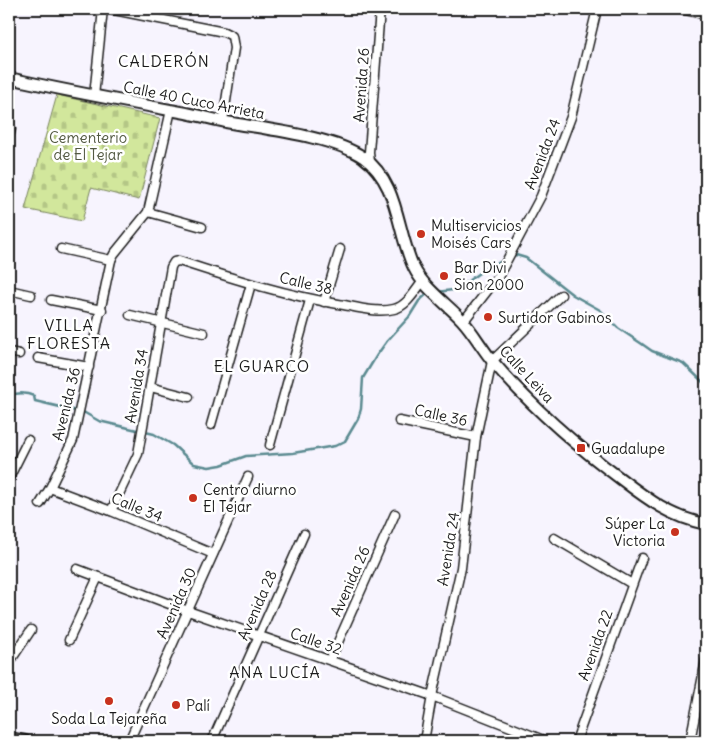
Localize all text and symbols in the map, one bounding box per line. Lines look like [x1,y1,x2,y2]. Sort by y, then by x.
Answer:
street label: Avenida 26 [349,47,373,123]
district label: CALDERÓN [118,51,210,71]
street label: Calle 40 Cuco Arrieta [122,77,267,123]
street label: Avenida 24 [520,115,564,192]
park label: Cementerio de El Tejar [49,128,127,164]
place label: Multiservicios Moisés Cars [431,216,522,252]
marker: Multiservicios Moisés Cars [415,228,427,240]
place label: Bar Divi Sion 2000 [454,258,524,294]
street label: Calle 38 [278,268,334,298]
marker: Bar Divi Sion 2000 [438,270,450,282]
place label: Surtidor Gabinos [498,308,612,327]
marker: Surtidor Gabinos [482,311,494,323]
district label: VILLA FLORESTA [27,315,111,353]
street label: Calle Leiva [496,341,559,407]
street label: Avenida 34 [120,347,152,425]
district label: EL GUARCO [214,356,310,376]
street label: Avenida 36 [48,365,84,443]
street label: Calle 36 [413,400,469,430]
place label: Guadalupe [591,439,665,458]
marker: Guadalupe [575,442,587,454]
place label: Centro diurno El Tejar [203,480,296,516]
street label: Calle 34 [108,488,166,526]
marker: Centro diurno El Tejar [187,492,199,504]
street label: Avenida 24 [433,510,463,587]
place label: Súper La Victoria [605,514,665,550]
marker: Súper La Victoria [669,526,681,538]
street label: Avenida 26 [326,543,374,619]
street label: Avenida 30 [152,564,200,642]
street label: Avenida 28 [233,567,281,643]
street label: Avenida 22 [573,607,617,683]
street label: Calle 32 [288,623,344,659]
district label: ANA LUCÍA [229,662,321,682]
marker: Soda La Tejareña [103,695,115,707]
place label: Palí [186,696,210,715]
marker: Palí [170,699,182,711]
place label: Soda La Tejareña [51,709,167,728]

